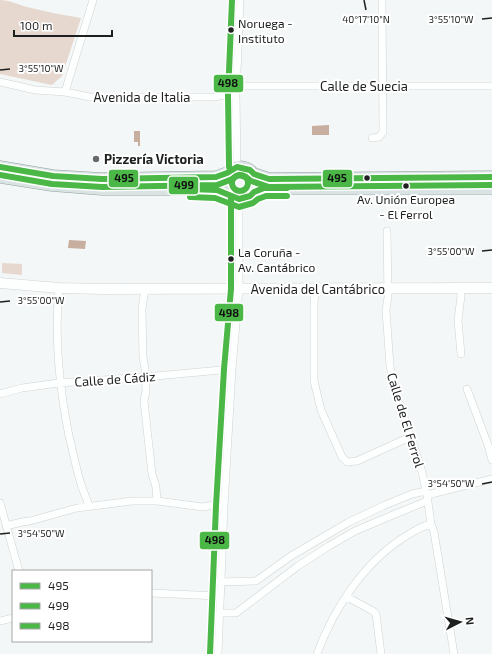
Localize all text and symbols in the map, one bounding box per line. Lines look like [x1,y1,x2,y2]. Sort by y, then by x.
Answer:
scale bar [14,12,112,38]
text: 40°17'10"N [342,13,390,25]
text: 3°55'10"W [428,13,474,25]
place label: Noruega - Instituto [238,16,293,45]
text: 100 m [20,18,52,32]
marker: Noruega - Instituto [226,25,236,35]
text: 3°55'10"W [18,62,64,74]
line badge: 498 [213,74,244,93]
text: 498 [218,76,238,89]
street label: Calle de Suecia [320,78,408,94]
street label: Avenida de Italia [94,89,190,105]
place label: Pizzería Victoria [104,151,204,167]
marker: Pizzería Victoria [91,154,101,164]
line badge: 495 [108,169,139,188]
line badge: 495 [322,169,353,188]
text: 495 [114,171,134,184]
text: 495 [327,171,347,184]
unlabelled marker [362,173,372,183]
line badge: 499 [168,176,199,195]
text: 499 [174,178,194,191]
marker: Av. Unión Europea - El Ferrol [401,181,411,191]
place label: Av. Unión Europea - El Ferrol [357,192,455,221]
place label: La Coruña - Av. Cantábrico [238,245,316,274]
text: 3°55'00"W [427,245,475,257]
marker: La Coruña - Av. Cantábrico [226,254,236,264]
street label: Avenida del Cantábrico [251,281,385,297]
text: 3°55'00"W [17,294,65,306]
line badge: 498 [214,303,244,322]
text: 498 [219,306,239,319]
street label: Calle de Cádiz [74,368,156,390]
street label: Calle de El Ferrol [384,371,428,470]
text: 3°54'50"W [427,477,475,489]
text: 3°54'50"W [17,527,65,539]
line badge: 498 [199,531,230,550]
text: 498 [205,533,225,546]
legend [12,570,152,642]
text: 495 [48,578,69,592]
text: 499 [48,598,69,612]
north arrow [440,602,480,642]
text: N [464,616,477,626]
text: 498 [48,618,70,632]

